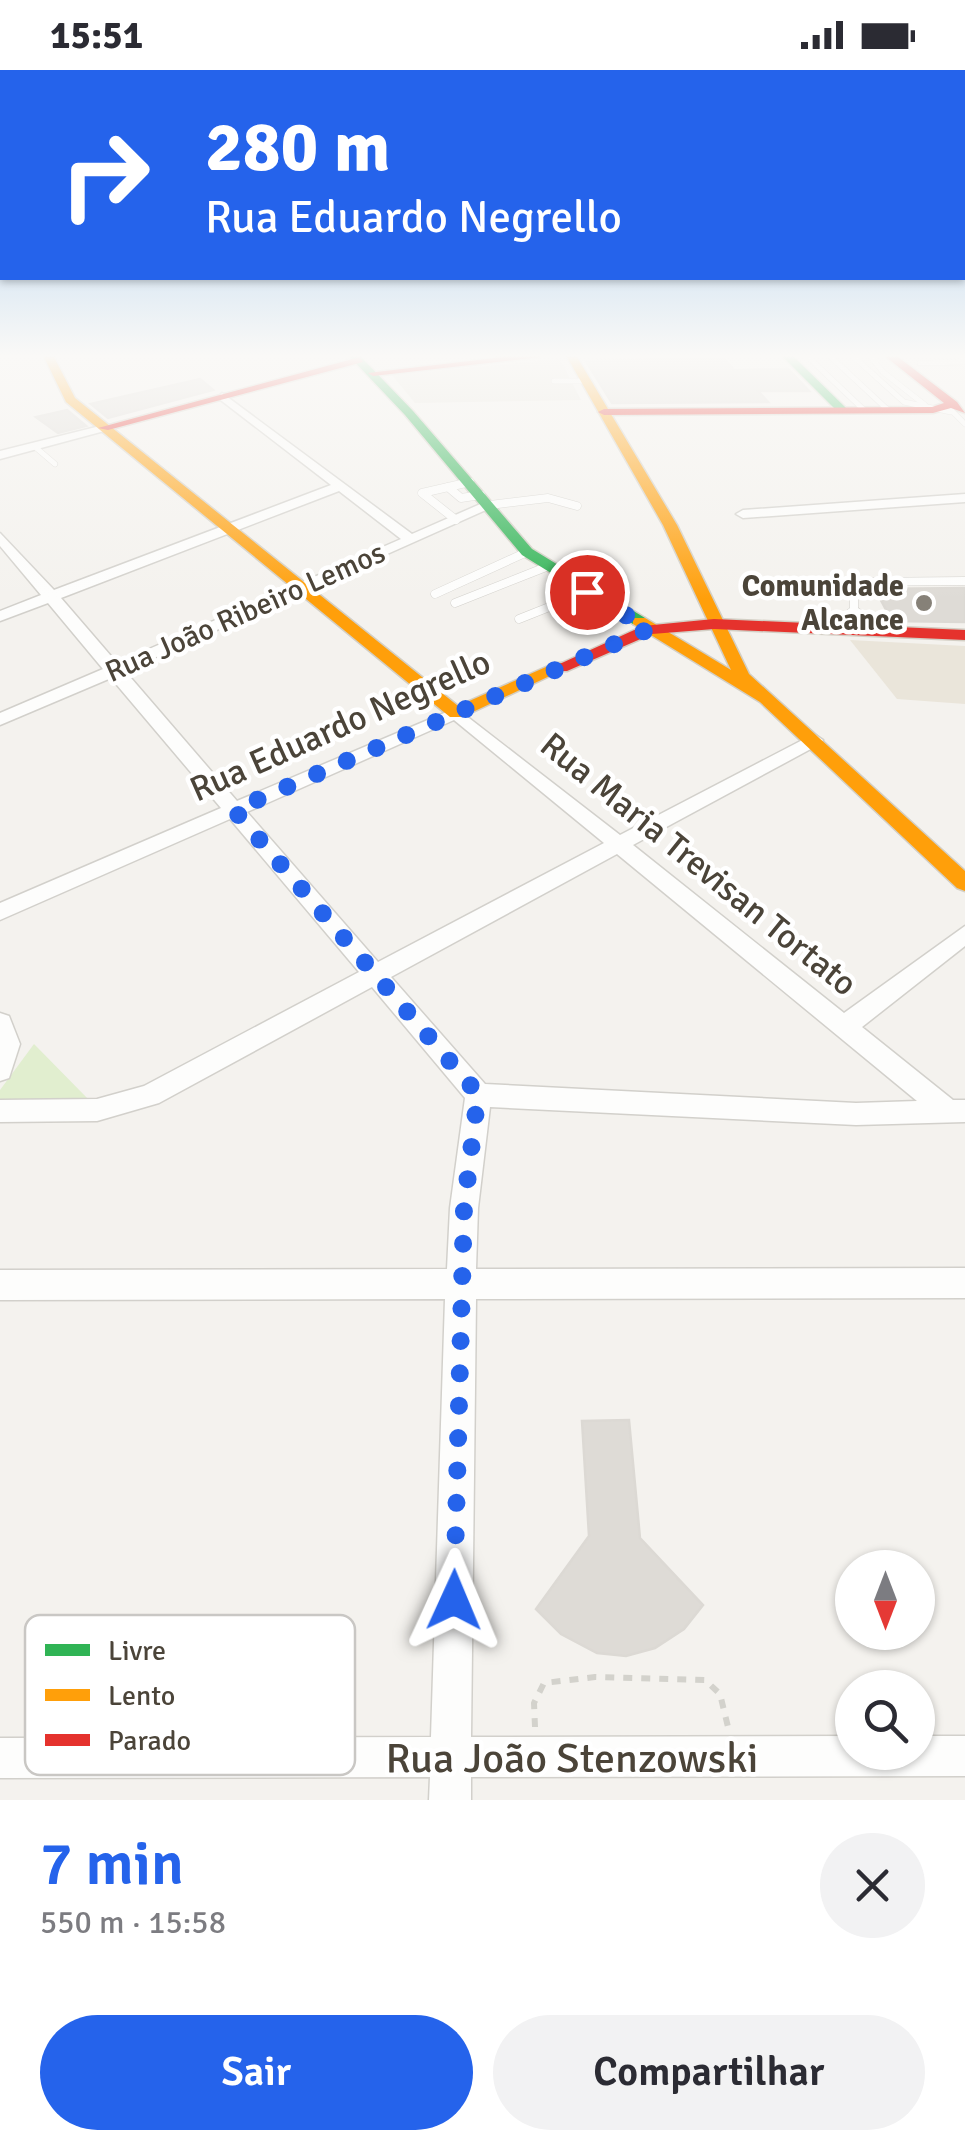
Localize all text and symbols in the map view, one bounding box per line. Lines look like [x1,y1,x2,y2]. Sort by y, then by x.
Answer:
text: 15:51 [50,12,143,59]
text: 280 m [205,104,390,190]
icon: right [40,110,170,240]
text: Rua Eduardo Negrello [205,190,622,245]
street label: Rua João Ribeiro Lemos [100,534,391,691]
pin [545,550,630,635]
icon: arrive [560,565,615,620]
place label: Comunidade Alcance [742,568,904,639]
marker: Comunidade Alcance [913,592,935,614]
street label: Rua Eduardo Negrello [183,640,497,811]
street label: Rua Maria Trevisan Tortato [532,723,866,1005]
position arrow [402,1548,506,1652]
north arrow [835,1550,935,1650]
map controls [835,1550,935,1770]
legend [25,1615,355,1775]
text: Livre [108,1634,166,1668]
button: search [835,1670,935,1770]
text: Lento [108,1679,175,1713]
text: Parado [108,1724,191,1758]
street label: Rua João Stenzowski [386,1733,758,1784]
text: 7 min [40,1828,184,1902]
button: close [820,1833,925,1938]
text: 550 m · 15:58 [40,1903,226,1942]
button: Sair [40,2015,473,2130]
button: Compartilhar [493,2015,925,2130]

